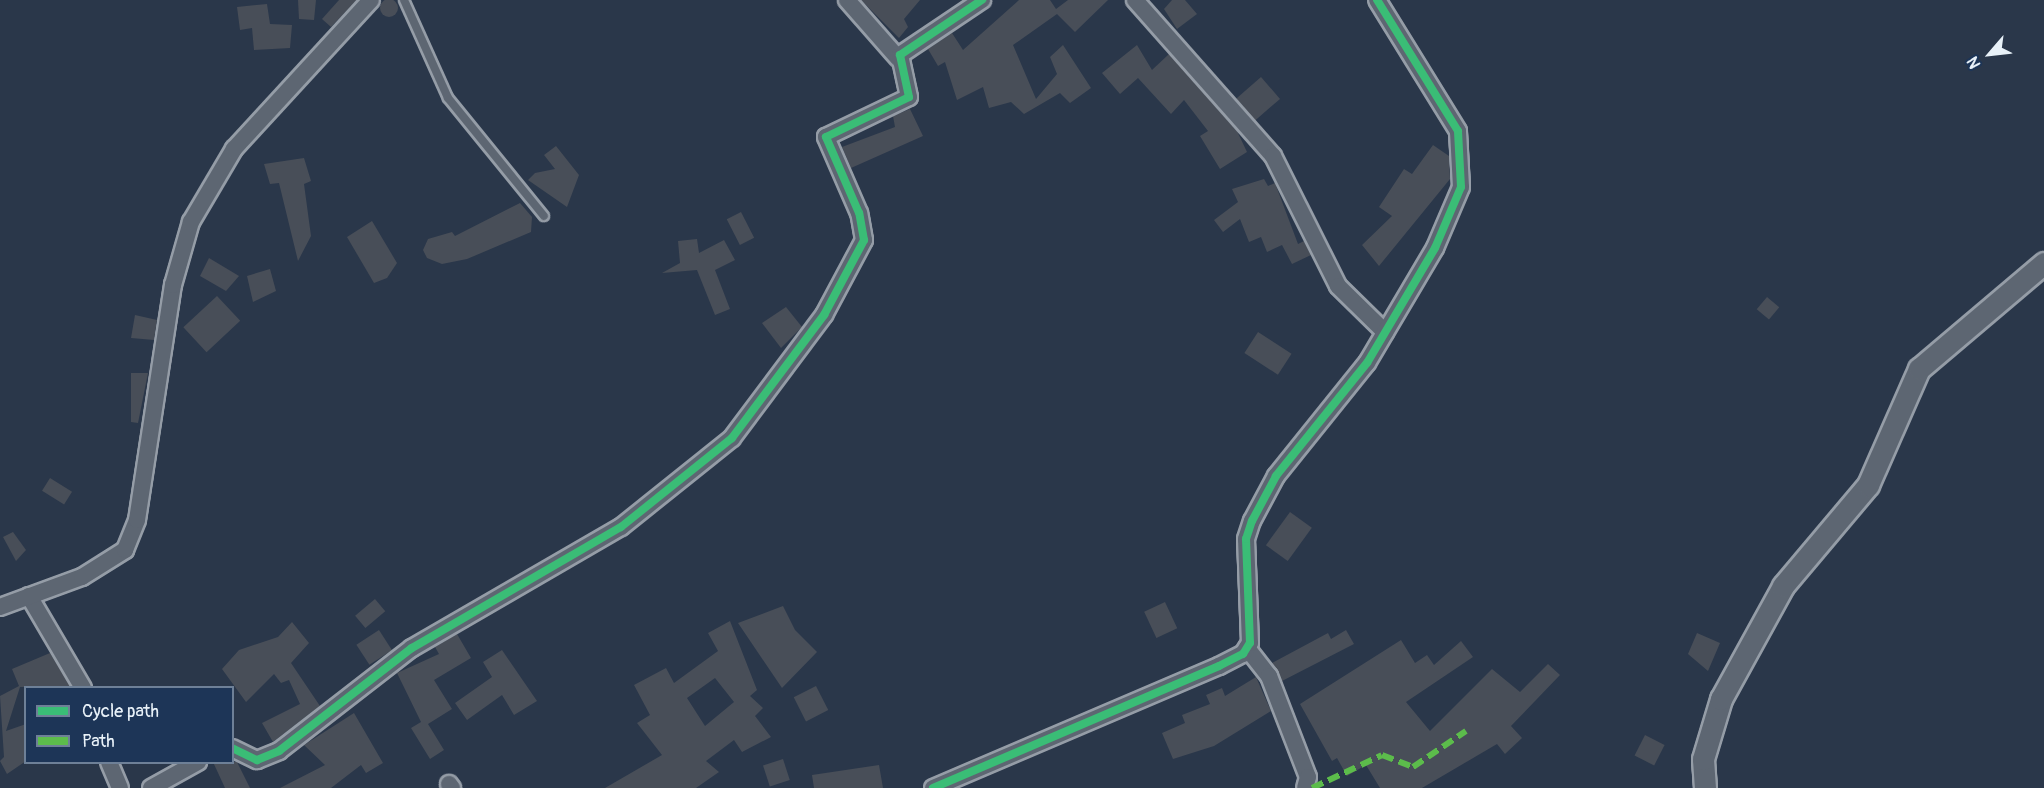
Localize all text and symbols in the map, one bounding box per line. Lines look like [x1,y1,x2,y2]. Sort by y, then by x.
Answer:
north arrow [1960,24,2020,84]
text: N [1963,53,1985,72]
legend [24,686,234,764]
text: Cycle path [82,700,159,723]
text: Path [82,730,115,753]

